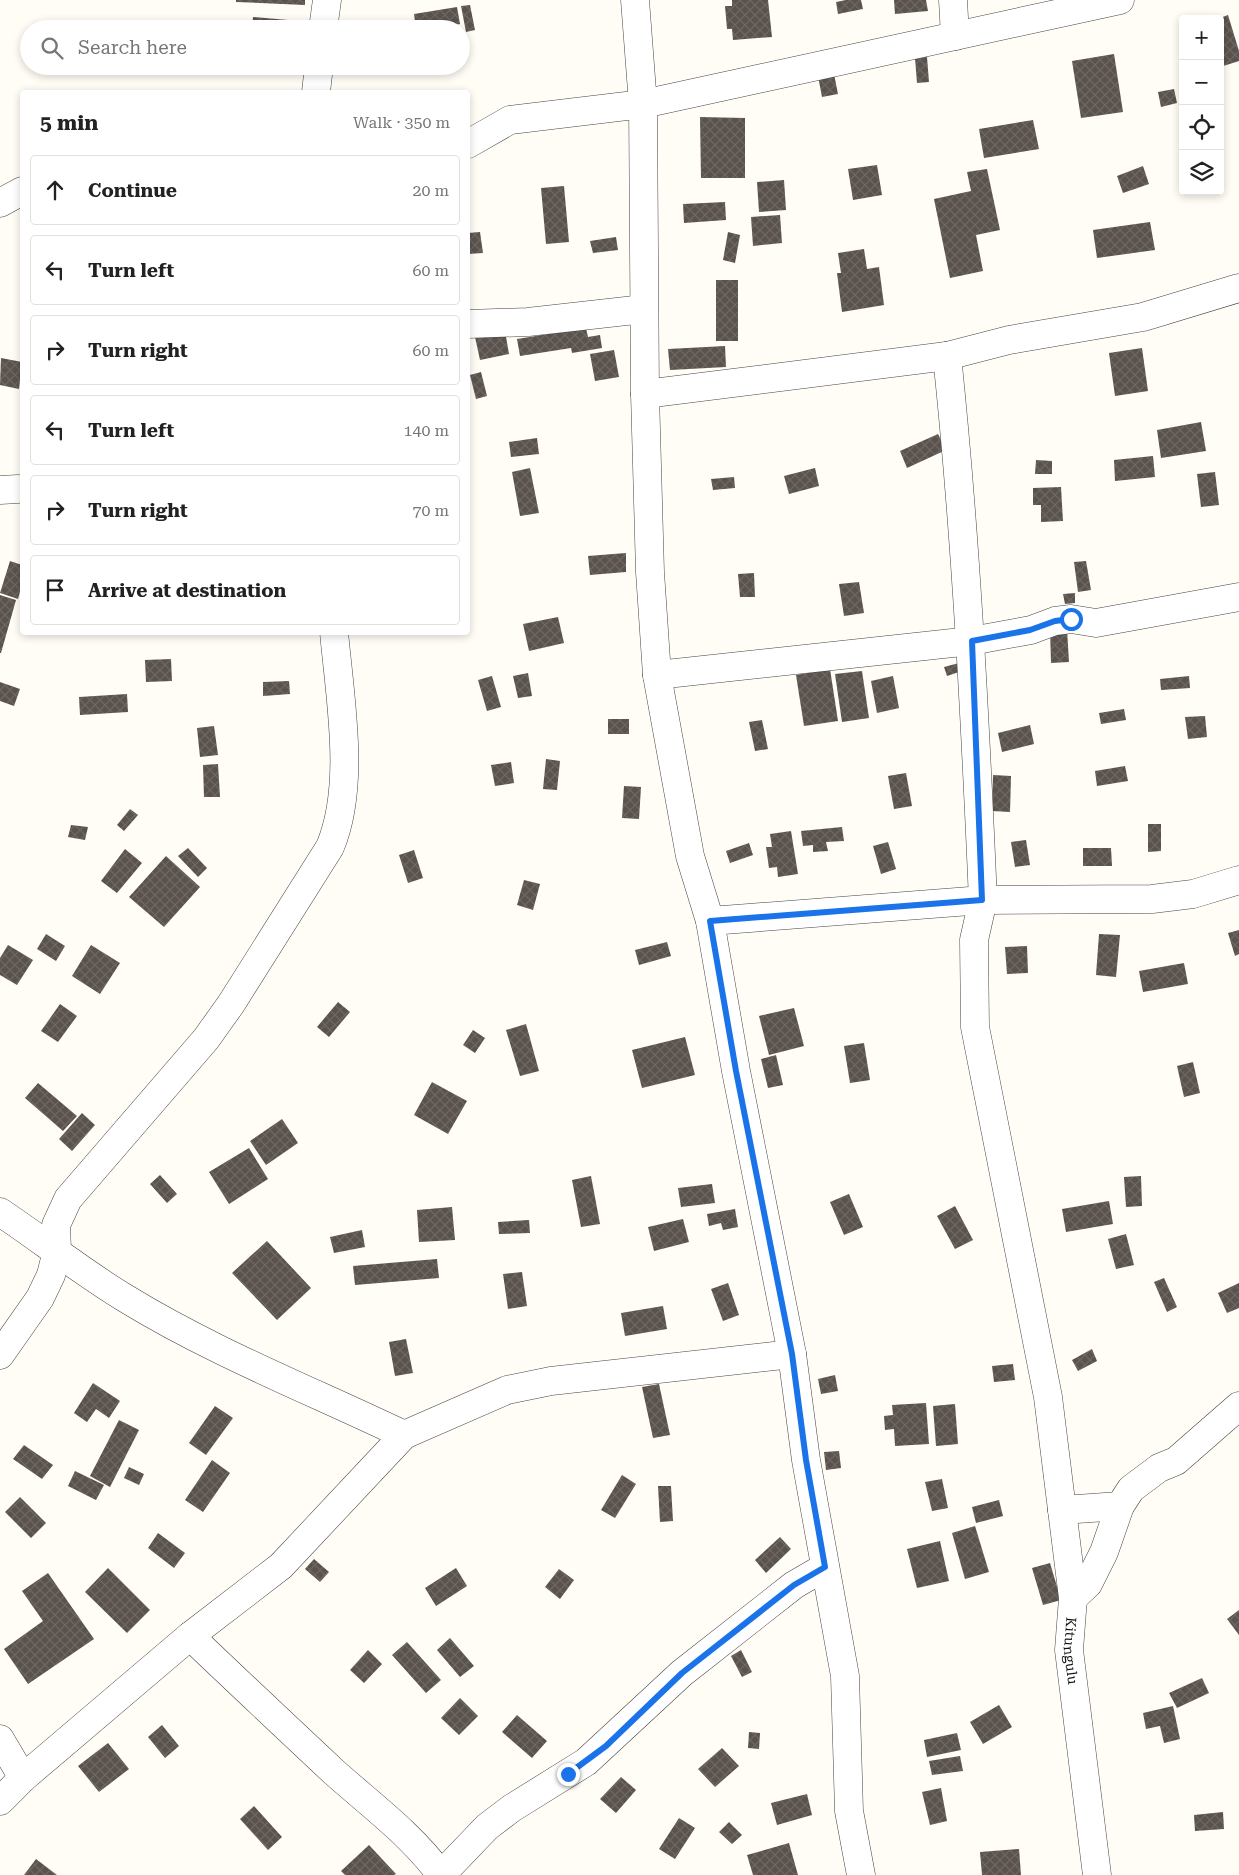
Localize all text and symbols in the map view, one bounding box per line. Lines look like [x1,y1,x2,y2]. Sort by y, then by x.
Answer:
map controls [1179,15,1224,195]
button: + [1179,15,1224,60]
search box [20,20,470,75]
icon: search [38,34,66,62]
text: Search here [78,36,187,59]
button: − [1179,60,1224,105]
button: locate [1179,105,1224,150]
text: 5 min [40,111,98,135]
text: Walk · 350 m [353,113,450,132]
button: layers [1179,150,1224,195]
icon: ahead [41,176,69,204]
text: Continue [88,179,177,202]
text: 20 m [412,181,449,200]
icon: left [41,256,69,284]
text: Turn left [88,259,174,282]
text: 60 m [412,261,449,280]
icon: right [41,336,69,364]
text: Turn right [88,339,188,362]
text: 60 m [412,341,449,360]
icon: left [41,416,69,444]
text: Turn left [88,419,174,442]
text: 140 m [403,421,449,440]
icon: right [41,496,69,524]
text: Turn right [88,499,188,522]
text: 70 m [412,501,449,520]
icon: arrive [41,576,69,604]
text: Arrive at destination [88,579,286,602]
route start [1060,608,1083,631]
street label: Kitungulu [1061,1617,1081,1686]
route end [557,1763,580,1786]

